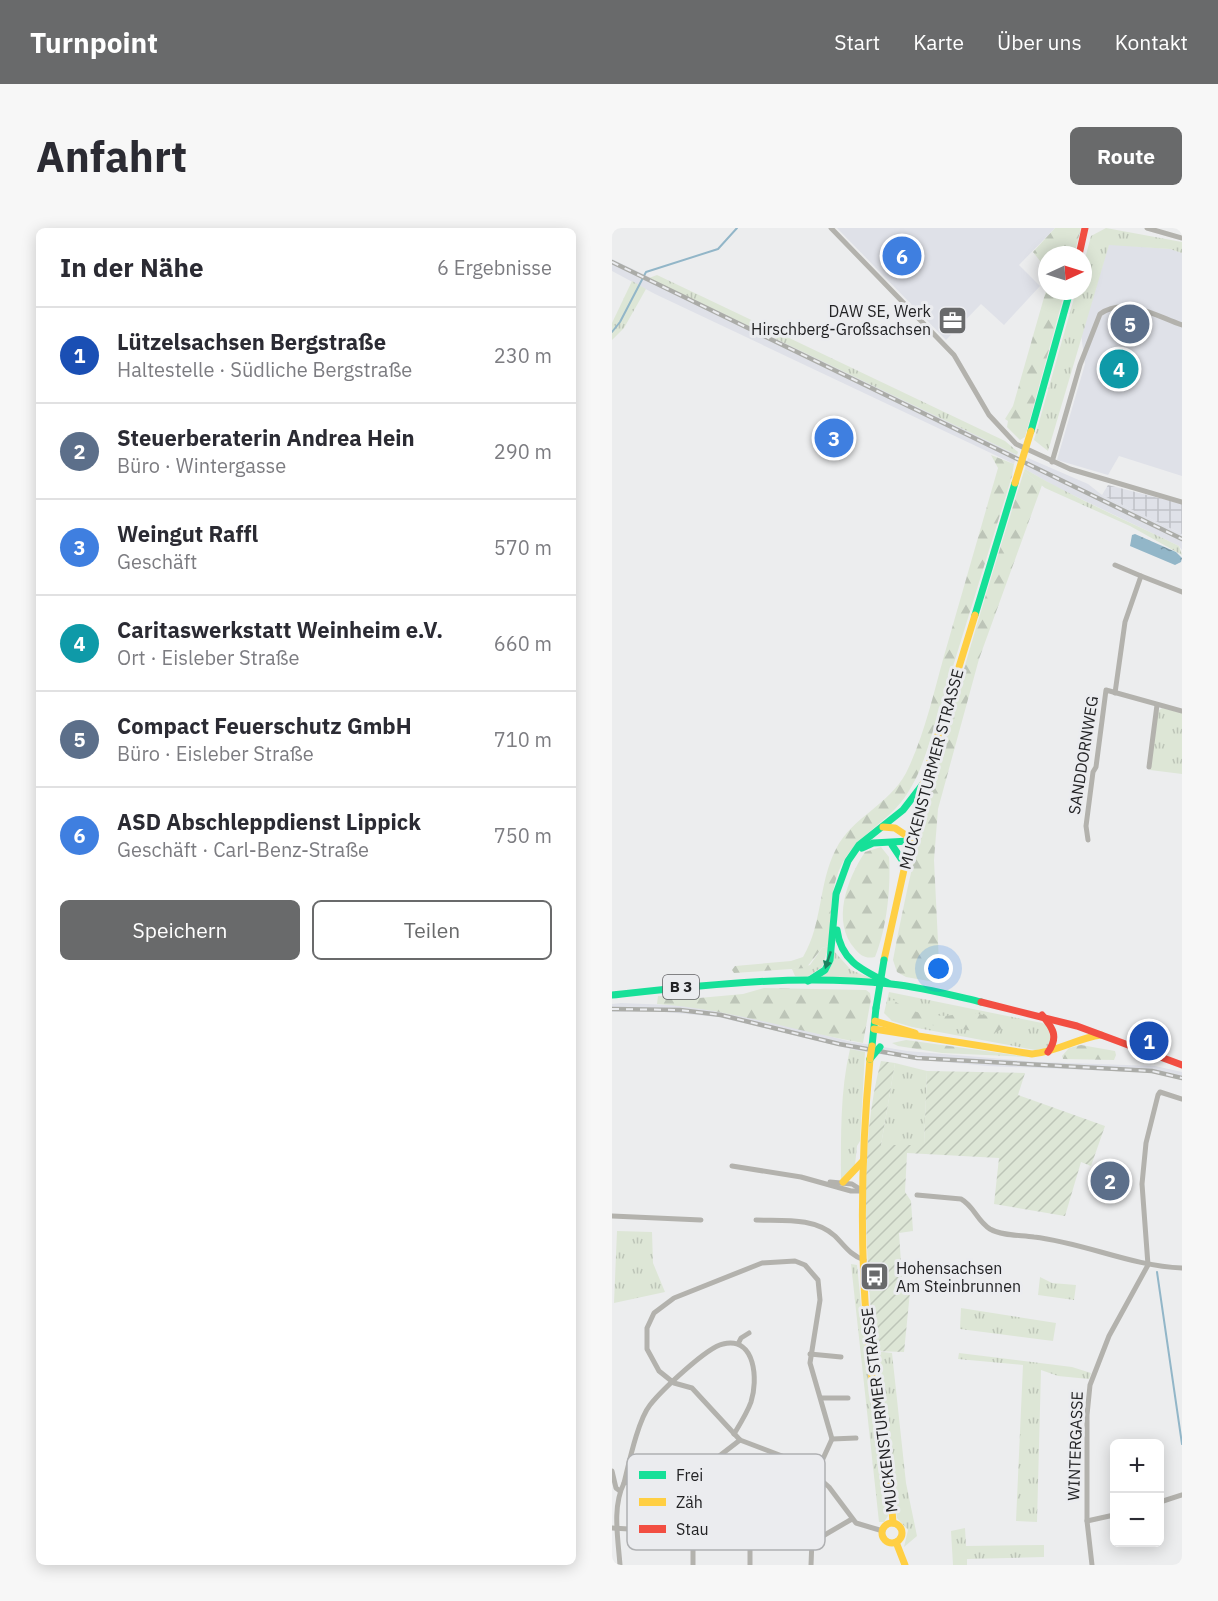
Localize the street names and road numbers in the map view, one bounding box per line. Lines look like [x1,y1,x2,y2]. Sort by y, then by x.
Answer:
street label: MUCKENSTURMER STRASSE [895,667,967,871]
street label: SANDDORNWEG [1064,694,1102,816]
road number: B 3 [663,975,699,999]
street label: MUCKENSTURMER STRASSE [856,1306,902,1514]
street label: WINTERGASSE [1063,1391,1087,1501]

